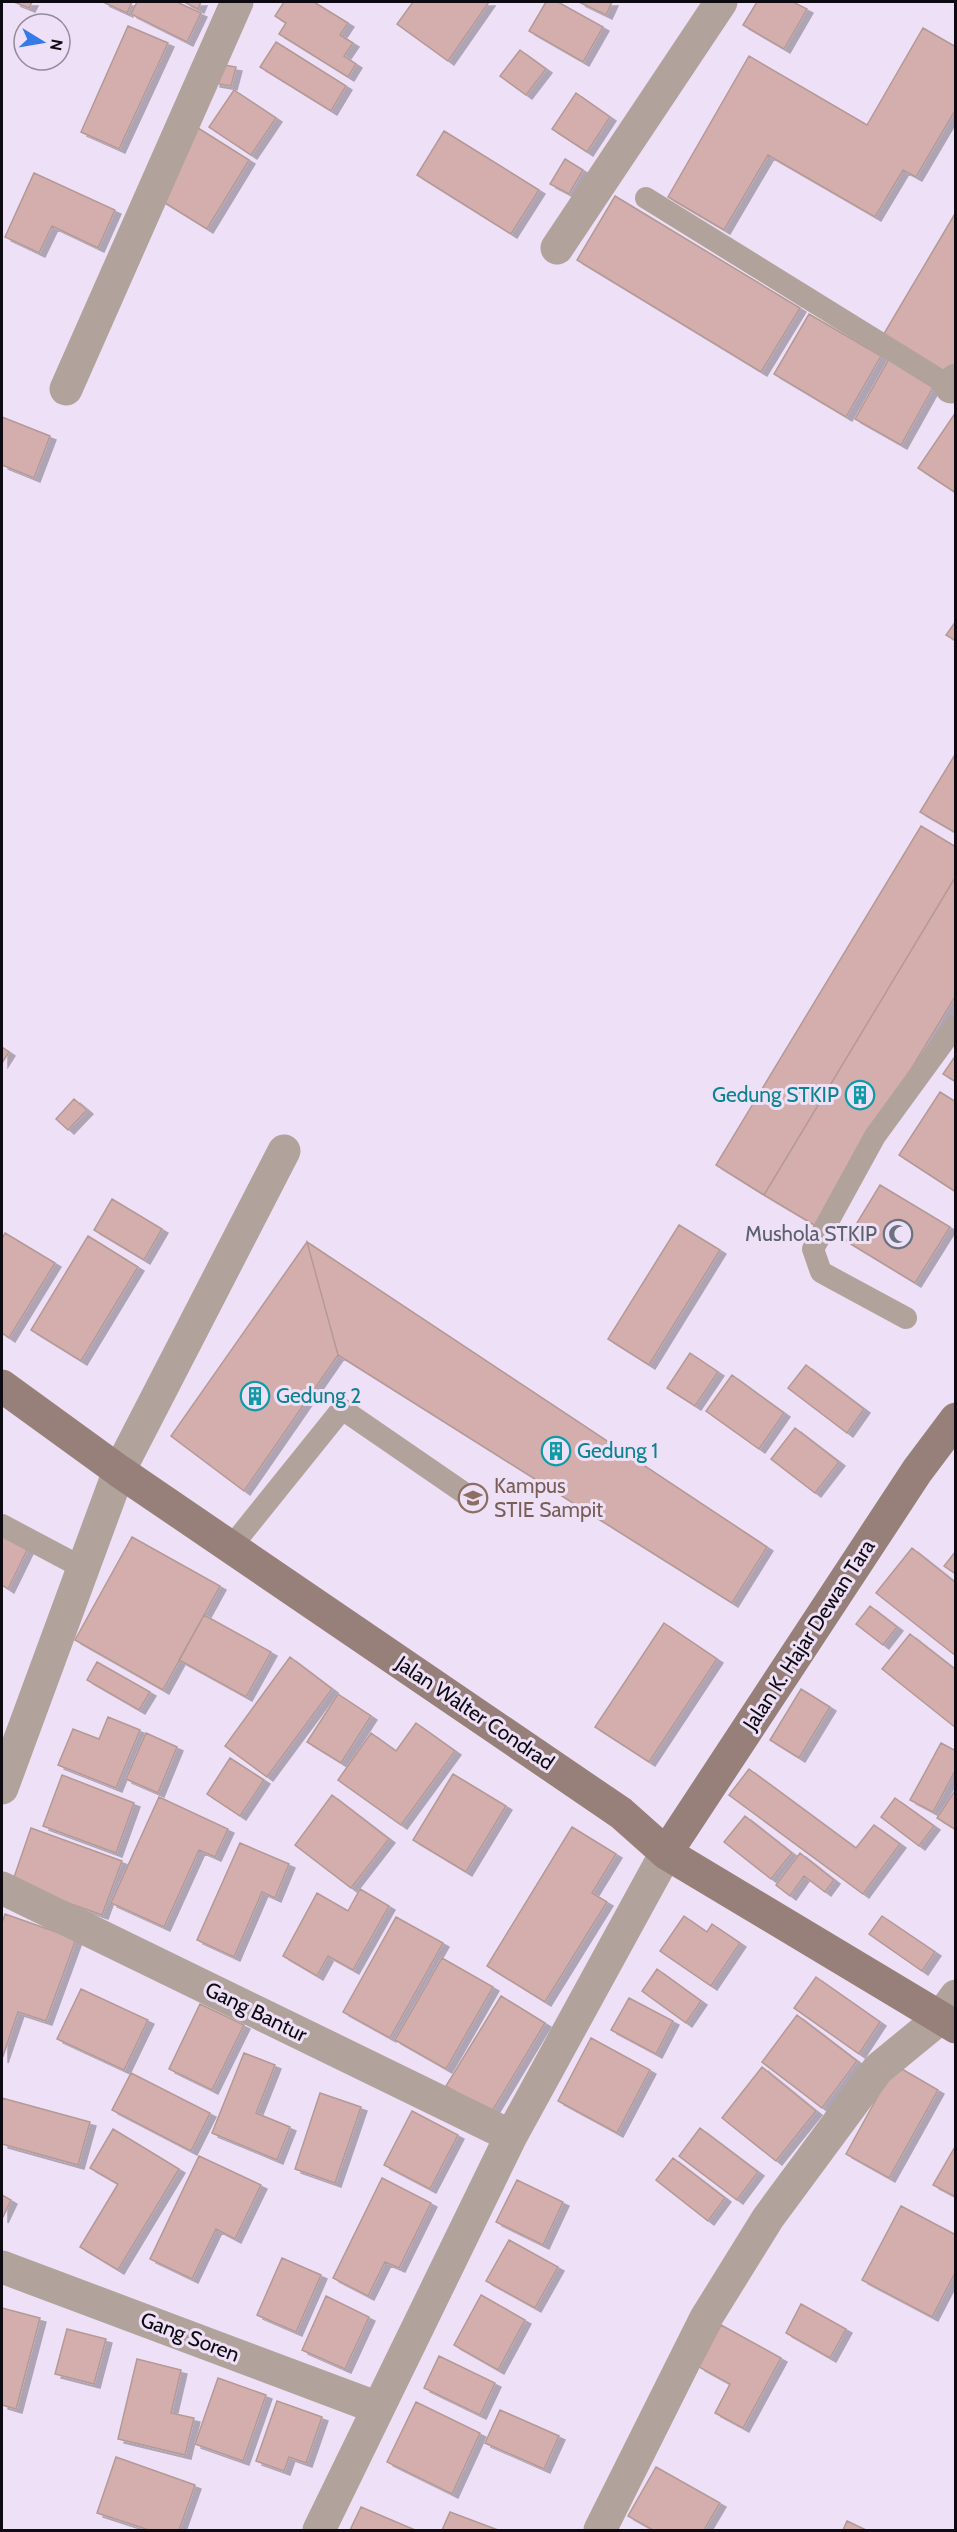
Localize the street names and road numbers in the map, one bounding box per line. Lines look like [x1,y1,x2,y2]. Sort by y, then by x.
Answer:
street label: Jalan K. Hajar Dewan Tara [737,1535,880,1736]
street label: Jalan Walter Condrad [391,1650,559,1775]
street label: Gang Bantur [201,1976,311,2047]
street label: Gang Soren [137,2306,243,2367]

